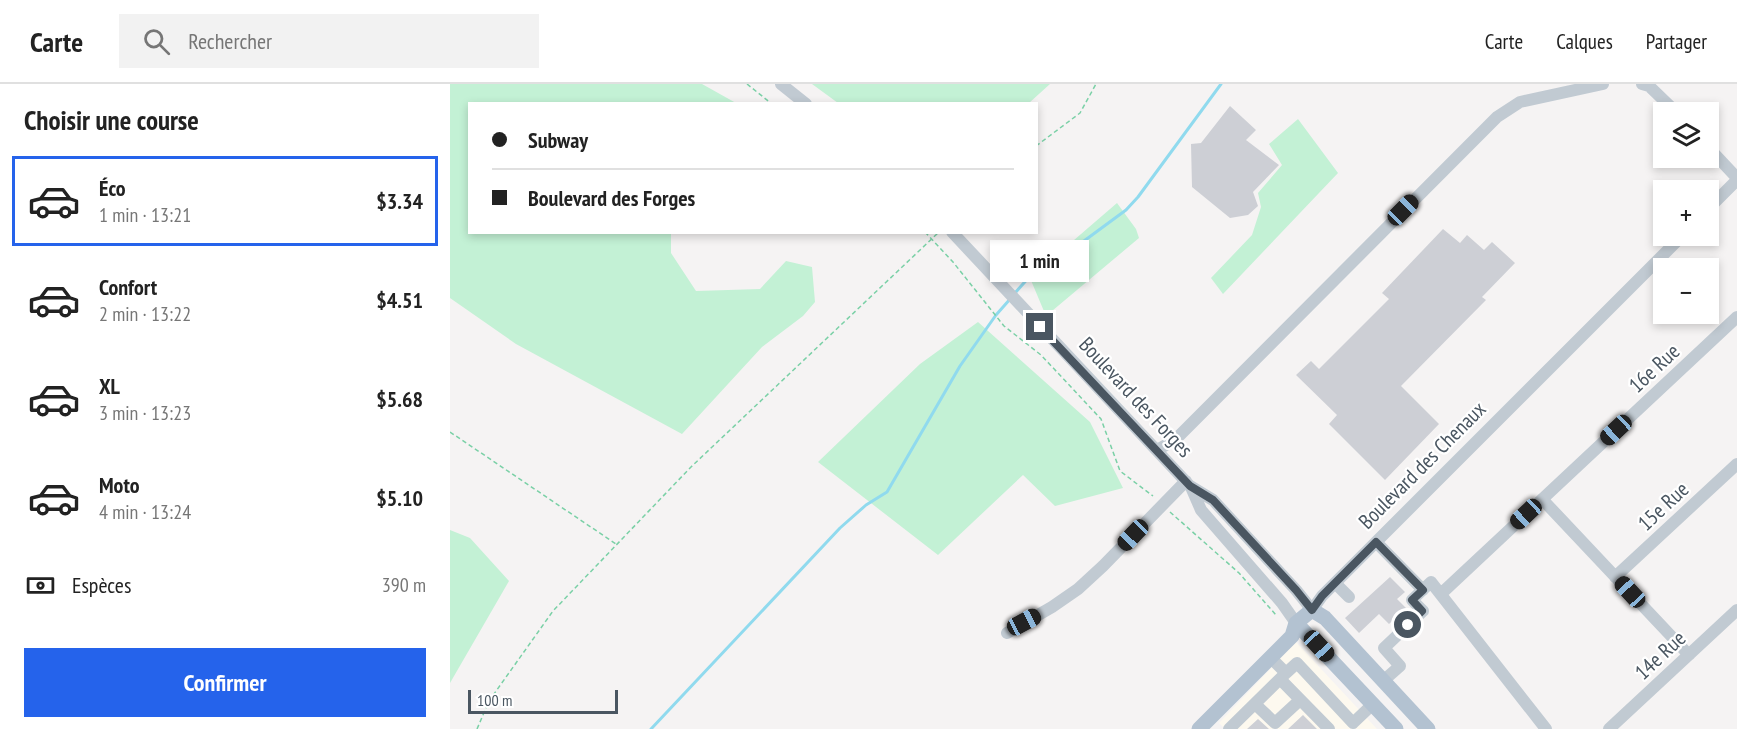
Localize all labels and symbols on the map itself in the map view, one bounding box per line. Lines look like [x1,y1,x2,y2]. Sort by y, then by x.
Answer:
car [1384,191,1422,229]
callout: 1 min [990,240,1090,282]
route end [1026,313,1053,340]
street label: Boulevard des Forges [1073,331,1199,463]
street label: 16e Rue [1623,338,1685,398]
street label: Boulevard des Chenaux [1353,395,1492,534]
car [1597,411,1635,449]
street label: 15e Rue [1632,476,1694,536]
car [1507,495,1545,533]
car [1114,516,1152,554]
car [1611,573,1649,611]
car [1004,606,1044,638]
route start [1394,611,1421,638]
street label: 14e Rue [1629,625,1691,685]
car [1300,627,1338,665]
scale bar [468,687,618,714]

